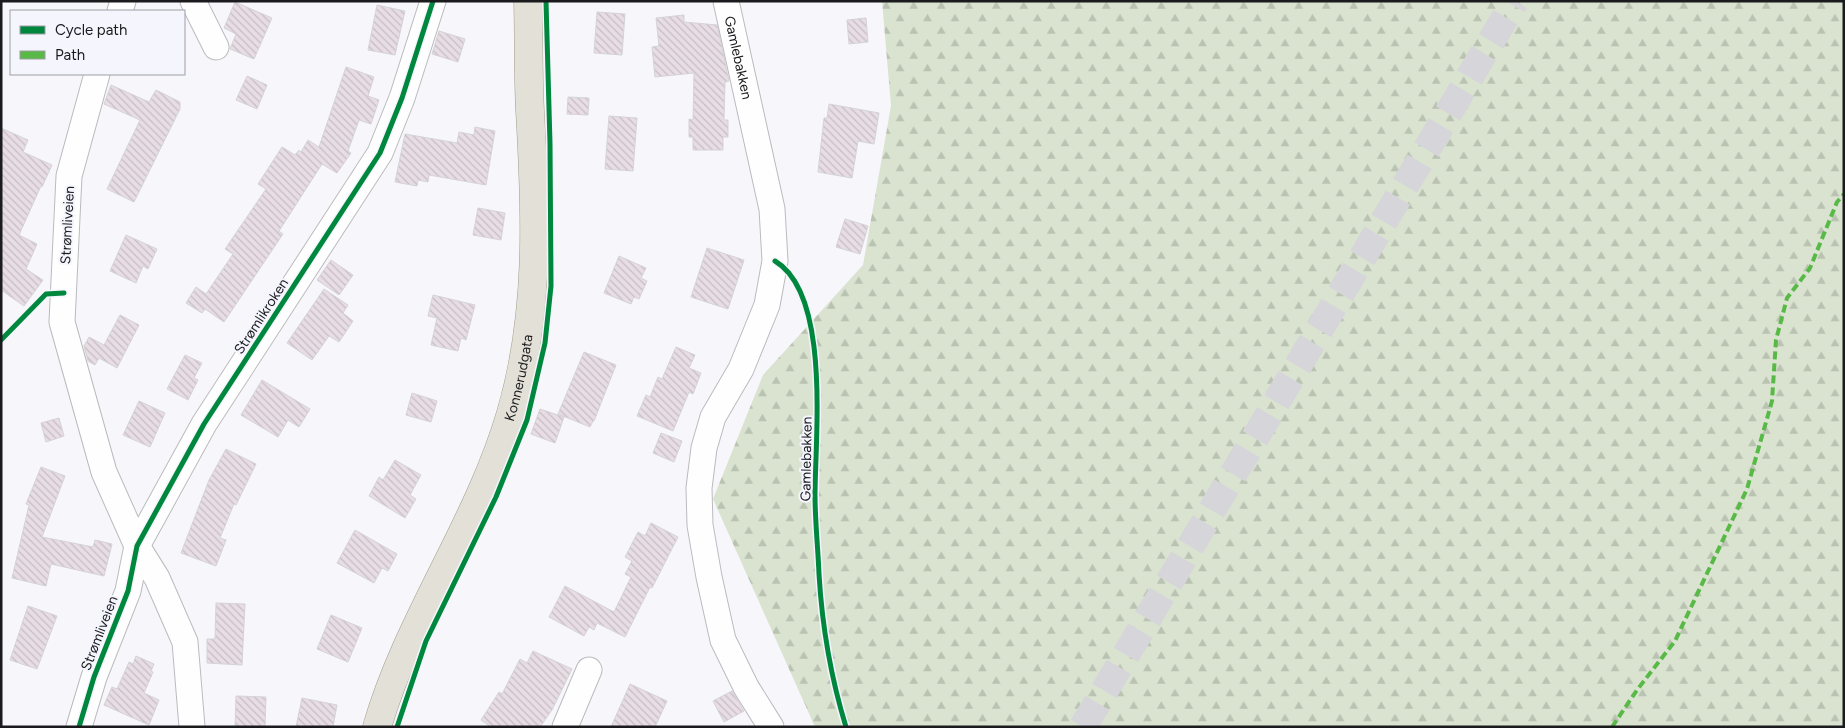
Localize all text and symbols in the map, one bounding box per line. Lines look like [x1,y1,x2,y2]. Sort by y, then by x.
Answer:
legend [10,10,185,75]
street label: Gamlebakken [721,15,756,101]
text: Cycle path [55,21,127,39]
text: Path [55,46,85,64]
street label: Strømliveien [57,185,78,265]
street label: Strømlikroken [231,275,292,357]
street label: Konnerudgata [501,333,537,423]
street label: Gamlebakken [797,416,816,501]
street label: Strømliveien [77,593,122,673]

